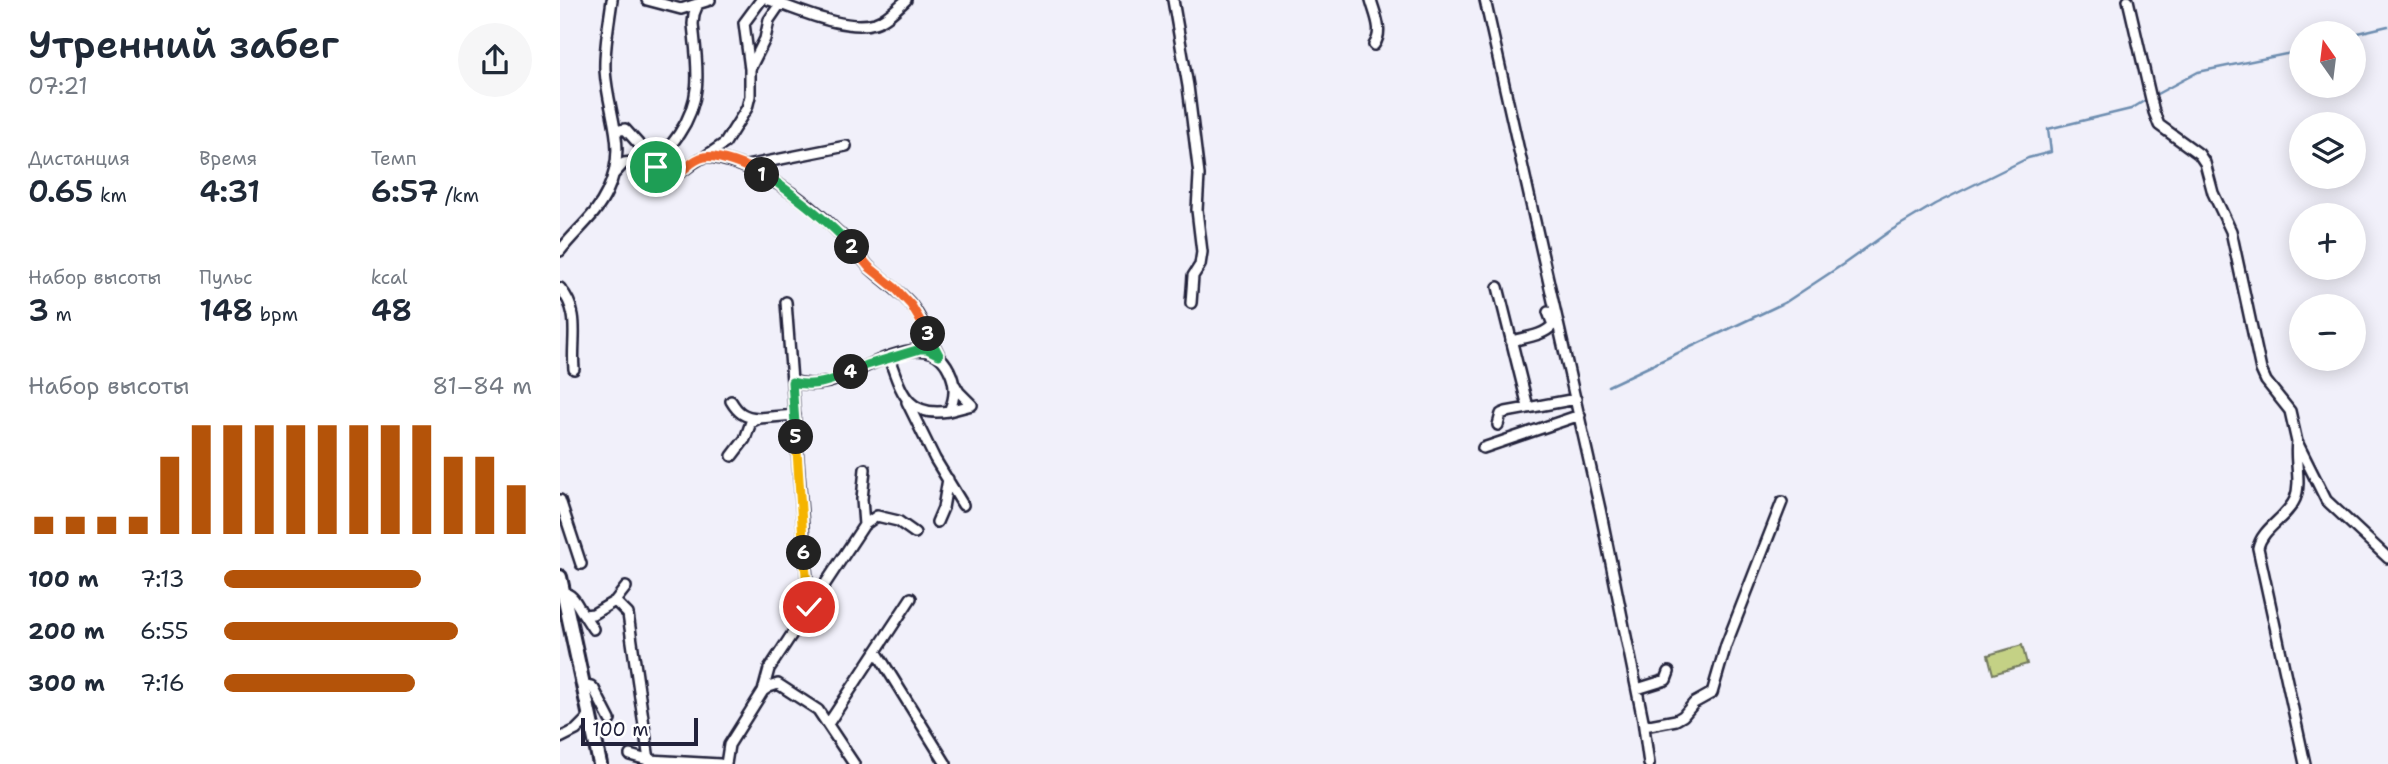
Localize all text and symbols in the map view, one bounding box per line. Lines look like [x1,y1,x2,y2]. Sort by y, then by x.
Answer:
text: Утренний забег [28,19,339,70]
north arrow [2289,21,2366,98]
map controls [2289,21,2366,371]
button: share [458,23,532,97]
text: 07:21 [28,71,88,101]
button: layers [2289,112,2366,189]
pin [626,137,686,197]
text: Дистанция [28,146,130,171]
text: Время [199,146,257,171]
text: Темп [371,146,417,171]
icon: arrive [637,148,675,186]
pin: 1 [744,158,780,192]
text: 1 [757,162,766,187]
text: 0.65 [28,171,93,212]
text: 4:31 [199,171,260,212]
text: 6:57 [371,171,439,212]
text: km [93,183,127,208]
text: /km [439,183,479,208]
button: + [2289,203,2366,280]
pin: 2 [834,230,870,264]
text: 2 [845,234,858,259]
text: Набор высоты [28,265,161,290]
text: Пульс [199,265,253,290]
text: kcal [371,265,408,290]
text: 3 [28,290,49,331]
text: 148 [199,290,253,331]
text: 48 [371,290,412,331]
button: − [2289,294,2366,371]
text: m [49,302,72,327]
text: bpm [253,302,298,327]
pin: 3 [910,316,946,352]
text: 3 [921,321,934,346]
pin: 4 [834,354,868,390]
text: 4 [844,359,857,384]
text: Набор высоты [28,371,189,401]
text: 81–84 m [432,371,532,401]
pin: 5 [778,420,814,454]
text: 5 [790,424,801,449]
pin: 6 [786,536,822,570]
text: 6 [797,540,810,565]
text: 100 m [28,564,99,594]
text: 7:13 [140,564,185,594]
pin [779,577,839,637]
icon: check [790,588,828,626]
text: 200 m [28,616,105,646]
text: 6:55 [140,616,189,646]
text: 300 m [28,668,105,698]
text: 7:16 [140,668,185,698]
scale bar [581,715,698,747]
text: 100 m [592,717,649,742]

